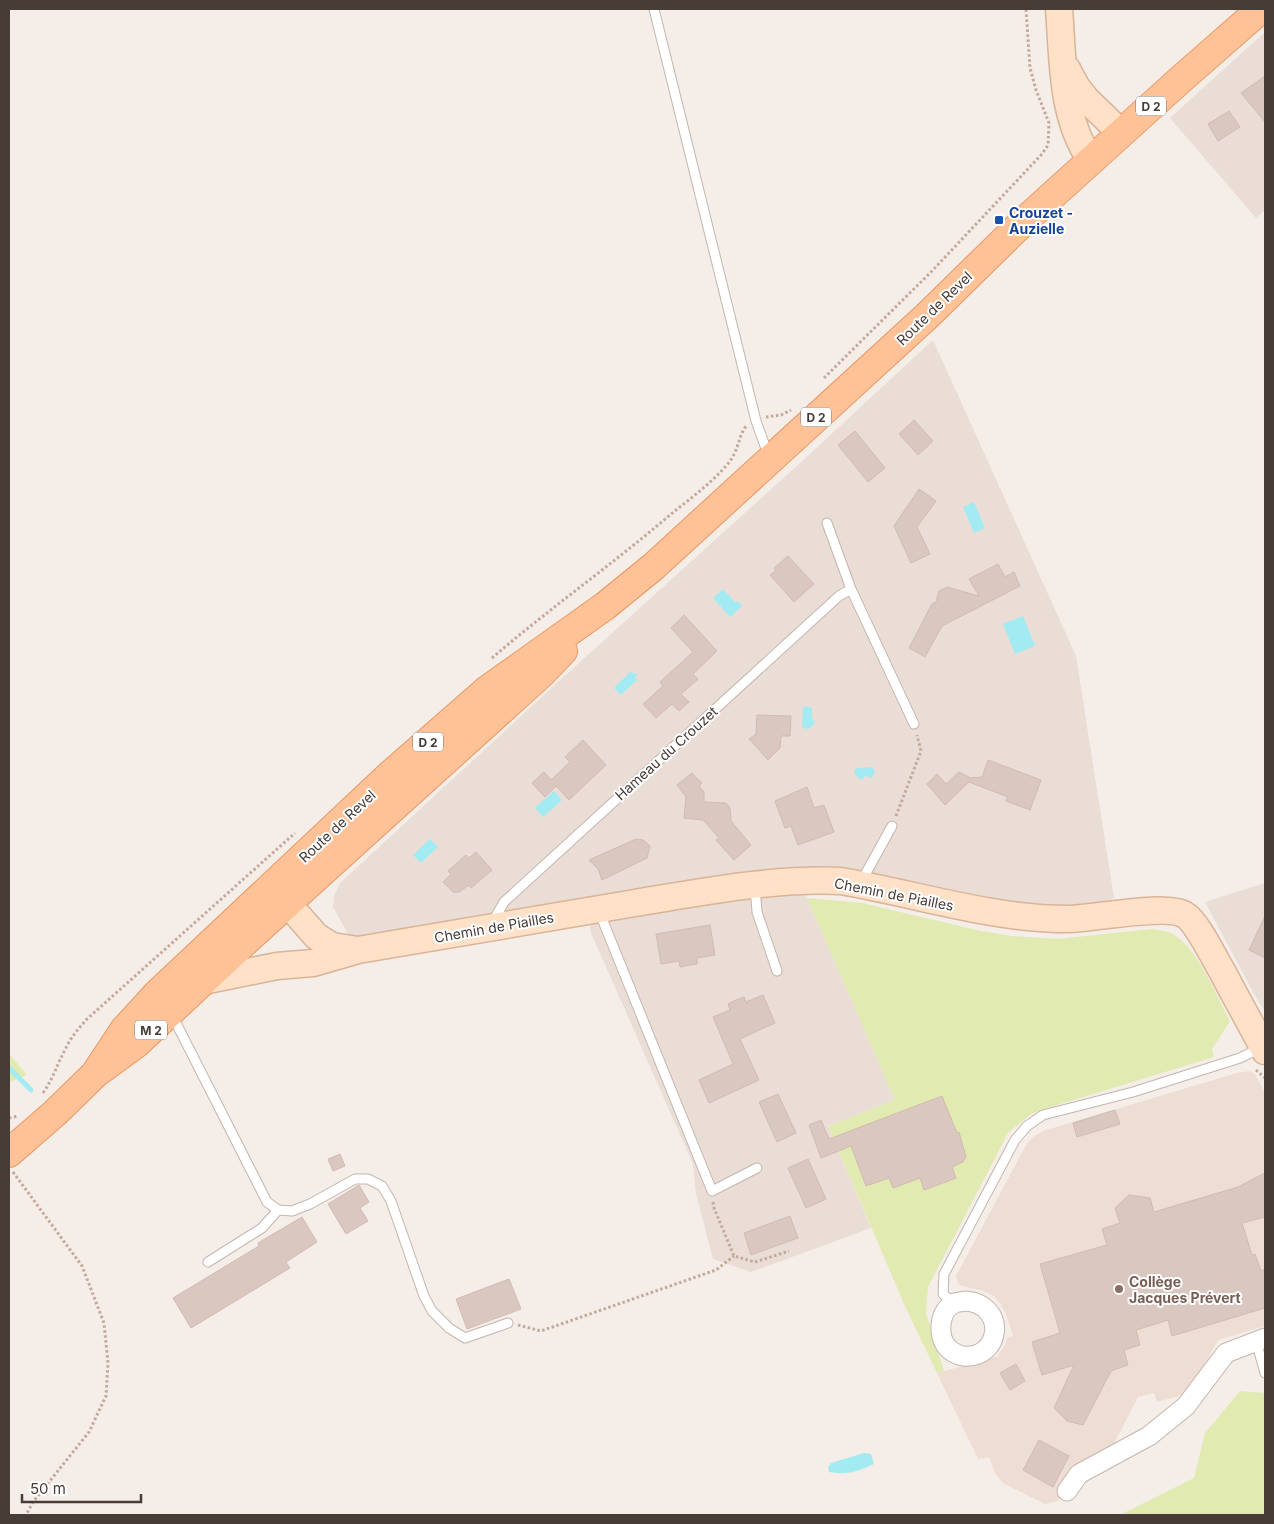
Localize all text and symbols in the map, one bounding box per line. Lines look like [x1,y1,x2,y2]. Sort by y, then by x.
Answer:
road number: D 2 [1136,96,1166,115]
place label: Crouzet - Auzielle [1009,204,1073,237]
marker: Crouzet - Auzielle [993,214,1005,226]
street label: Route de Revel [893,268,975,348]
road number: D 2 [801,408,831,427]
street label: Hameau du Crouzet [611,702,721,803]
road number: D 2 [413,732,443,752]
street label: Route de Revel [295,786,379,866]
street label: Chemin de Piailles [833,874,955,914]
street label: Chemin de Piailles [433,908,555,946]
road number: M 2 [135,1020,167,1040]
place label: Collège Jacques Prévert [1129,1273,1241,1306]
marker: Collège Jacques Prévert [1113,1283,1125,1295]
scale bar [22,1472,141,1504]
text: 50 m [30,1479,66,1498]

